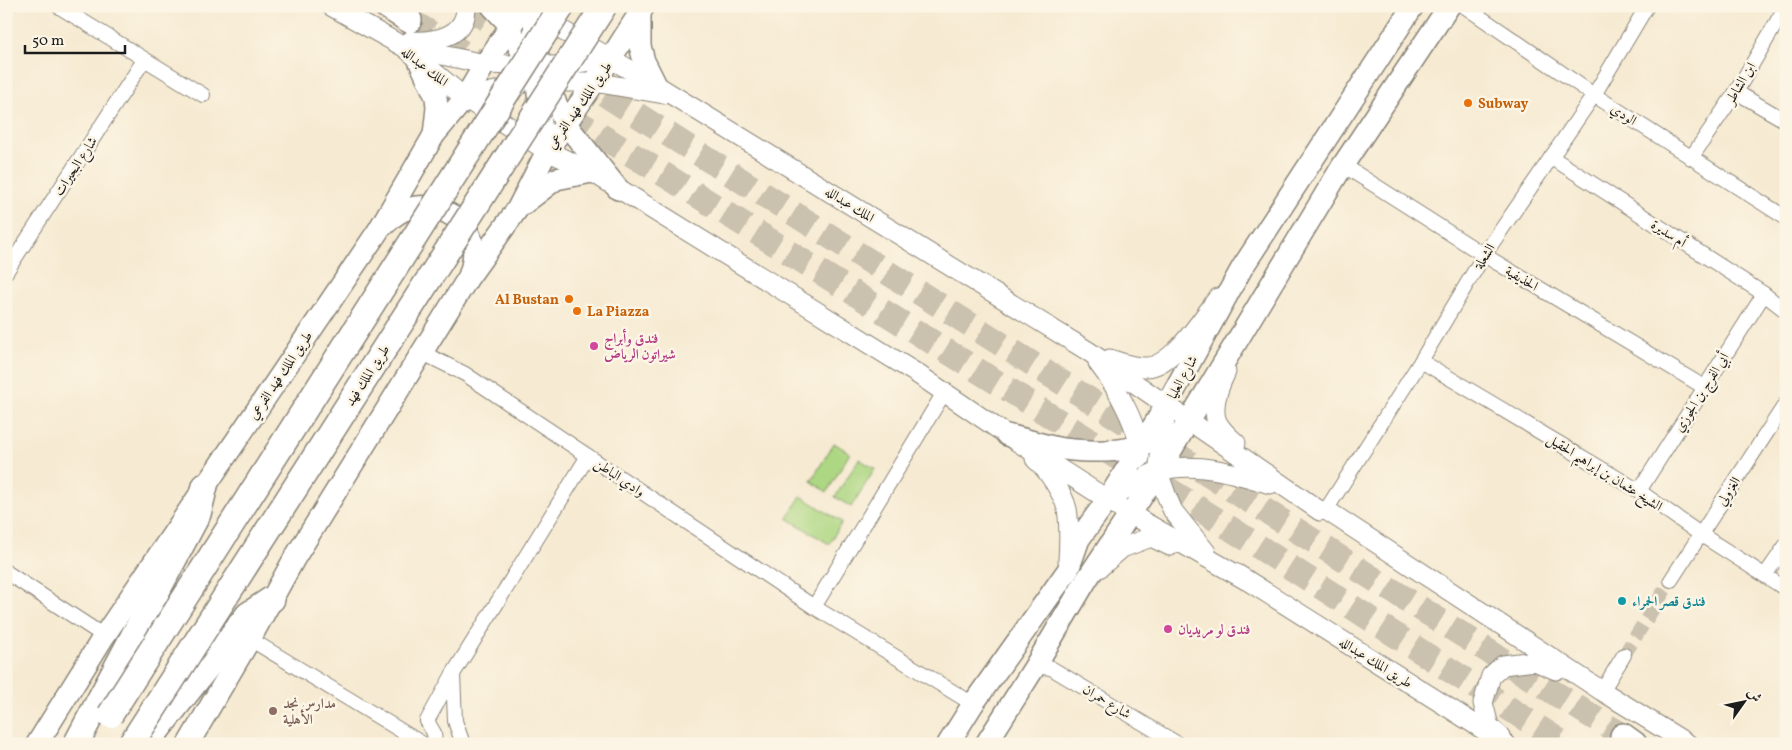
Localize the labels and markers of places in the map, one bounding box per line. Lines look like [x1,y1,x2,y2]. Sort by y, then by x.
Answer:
place label: Subway [1478,95,1529,114]
marker: Subway [1462,97,1474,109]
place label: Al Bustan [495,291,559,310]
marker: Al Bustan [563,293,575,305]
place label: La Piazza [587,303,650,322]
marker: La Piazza [571,305,583,317]
place label: فندق وأبراج شيراتون الرياض [604,328,676,365]
marker: فندق وأبراج شيراتون الرياض [588,340,600,352]
place label: فندق قصر الحمراء [1632,593,1706,612]
marker: فندق قصر الحمراء [1616,595,1628,607]
place label: فندق لو مريديان [1178,621,1250,640]
marker: فندق لو مريديان [1162,623,1174,635]
place label: مدارس نجد الأهلية [283,695,336,730]
marker: مدارس نجد الأهلية [267,705,279,717]

